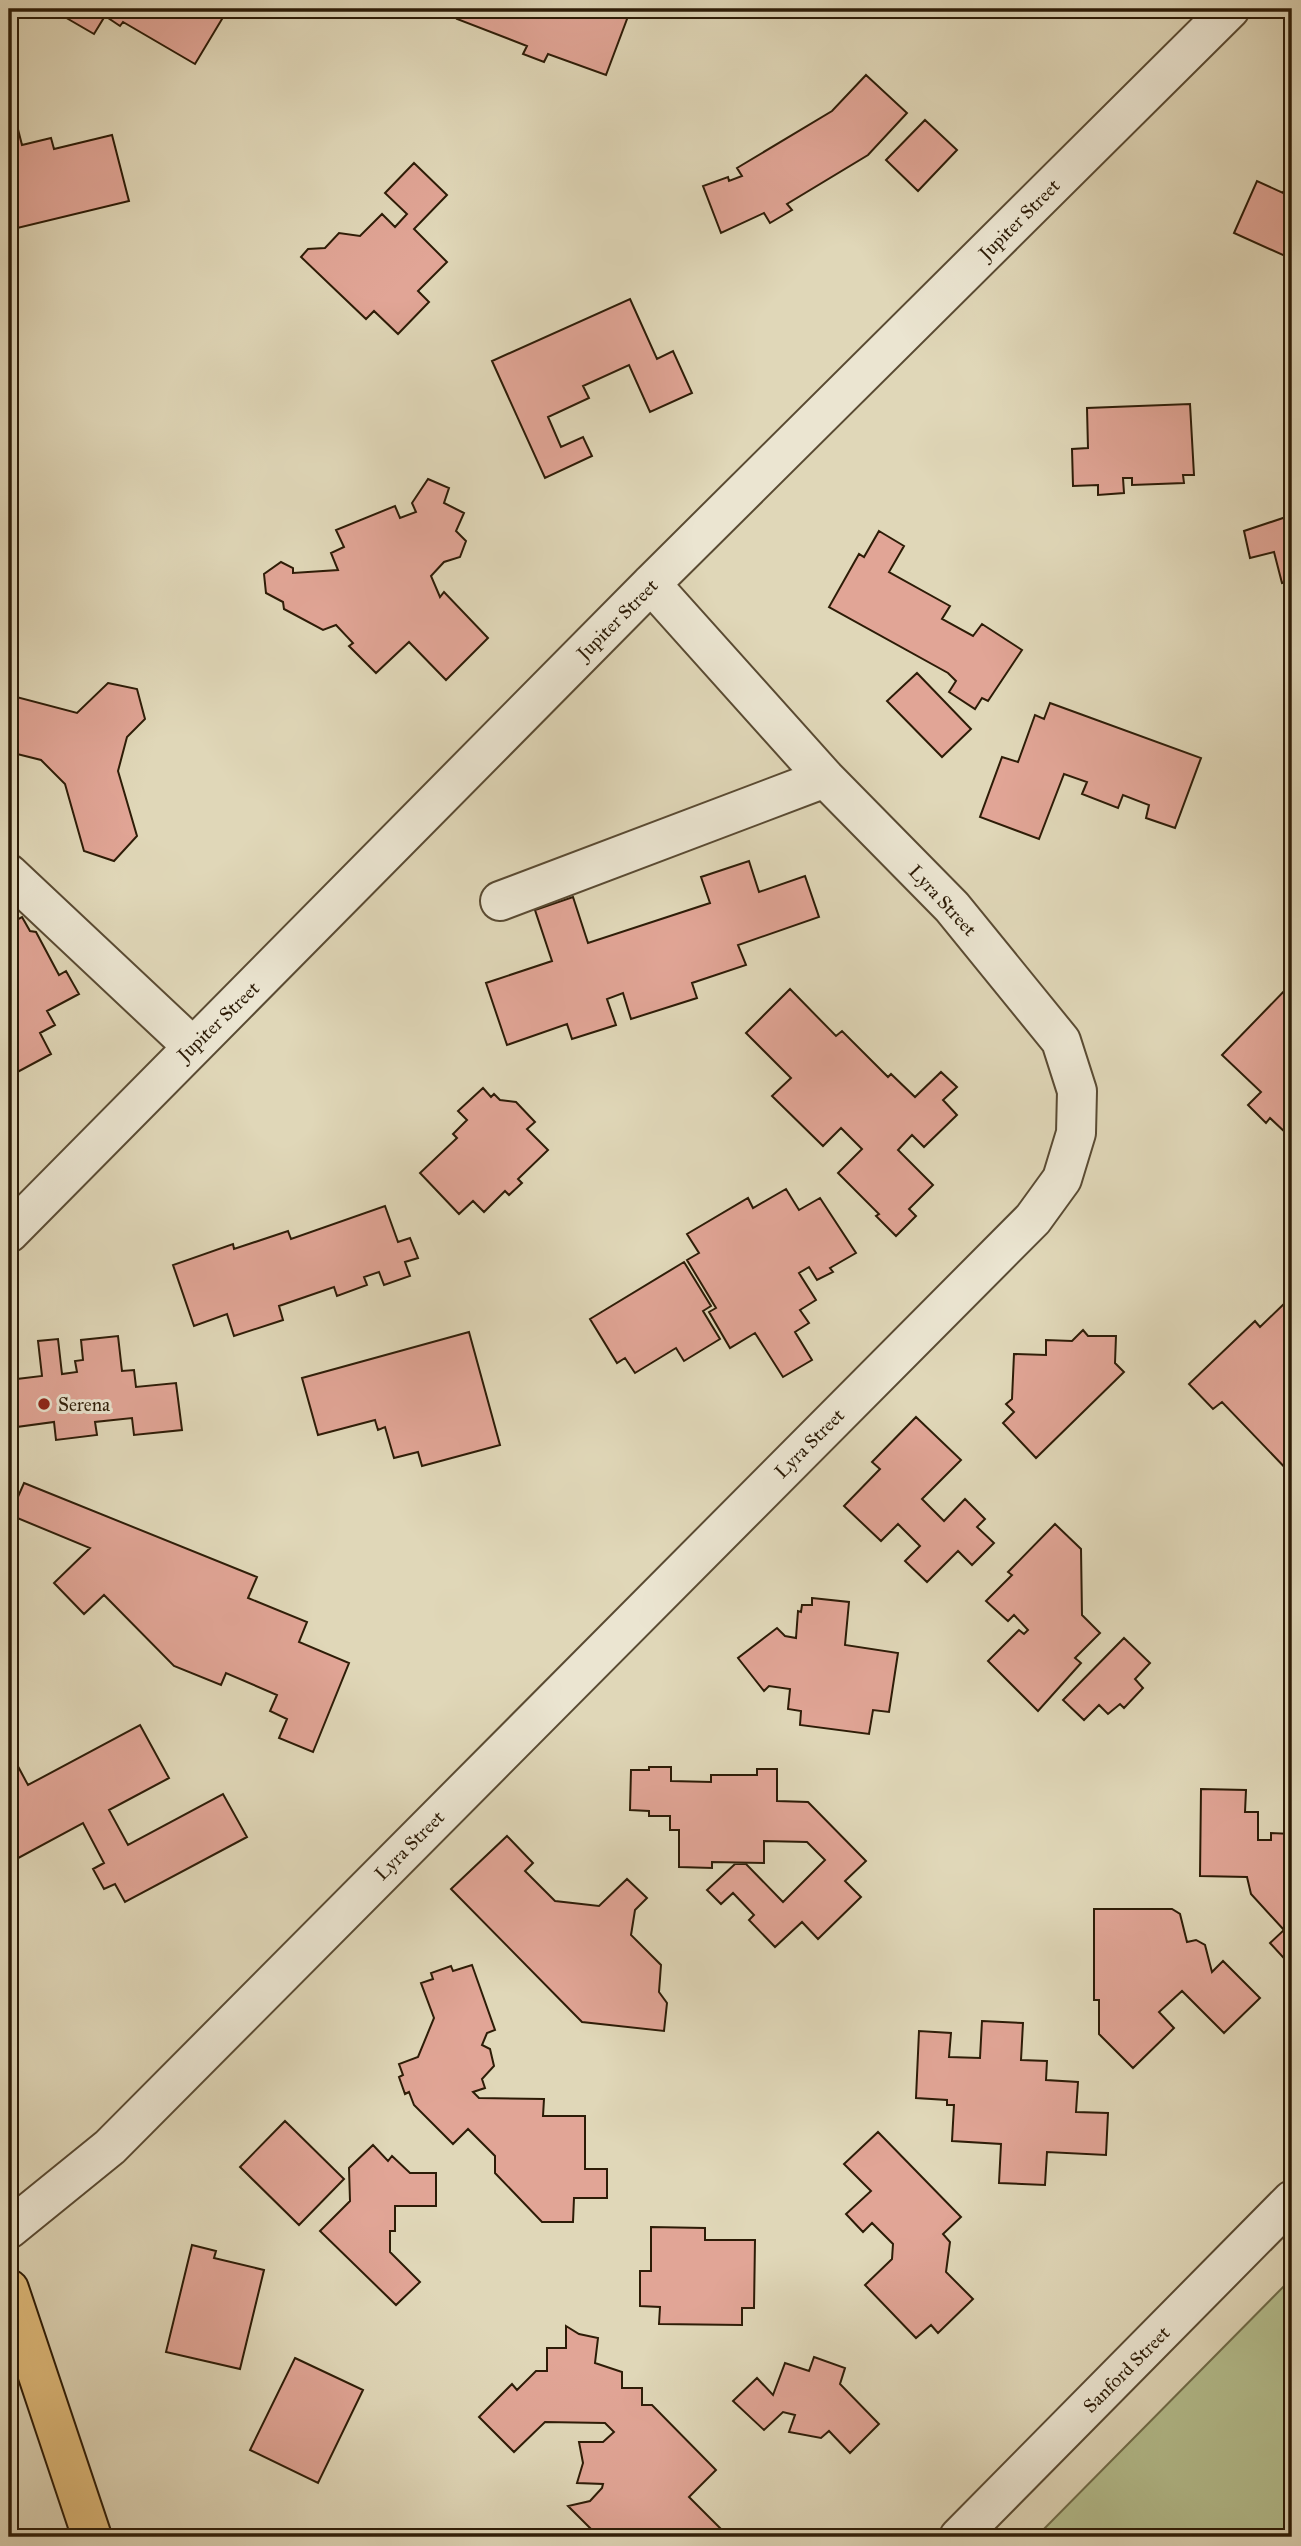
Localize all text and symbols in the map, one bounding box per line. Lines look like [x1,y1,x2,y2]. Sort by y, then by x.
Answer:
street label: Jupiter Street [973,174,1066,267]
street label: Jupiter Street [571,574,664,667]
street label: Lyra Street [904,860,982,941]
street label: Jupiter Street [171,976,265,1068]
place label: Serena [58,1393,111,1416]
marker: Serena [36,1396,52,1412]
street label: Lyra Street [770,1404,849,1483]
street label: Lyra Street [370,1806,449,1885]
street label: Sanford Street [1078,2321,1175,2417]

